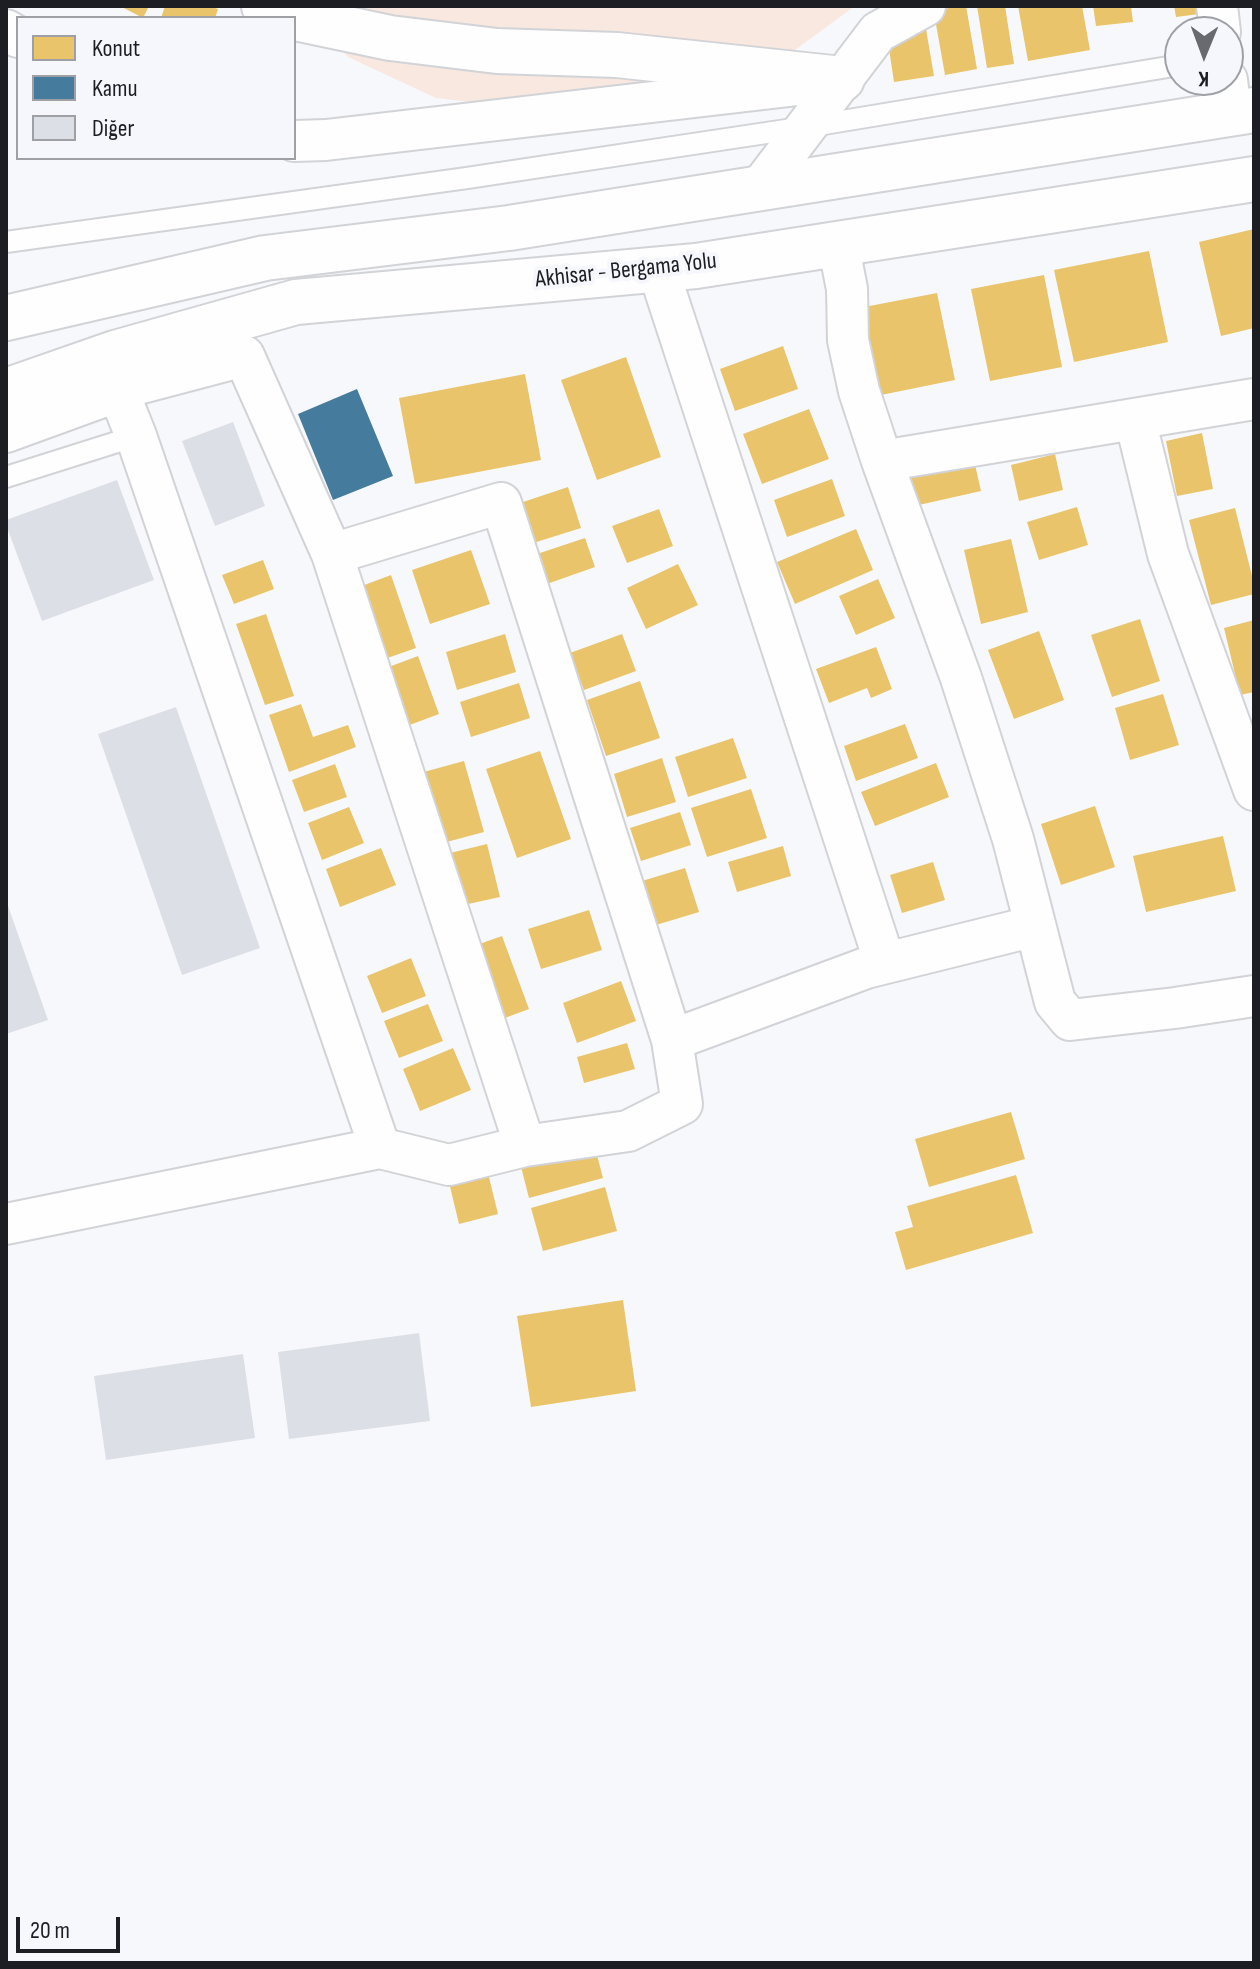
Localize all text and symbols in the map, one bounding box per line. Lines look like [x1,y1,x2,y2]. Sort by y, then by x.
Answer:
legend [16,16,296,160]
north arrow [1164,16,1244,96]
text: Konut [92,34,140,63]
text: K [1198,65,1209,92]
text: Kamu [92,74,137,103]
text: Diğer [92,114,134,143]
street label: Akhisar - Bergama Yolu [534,247,718,295]
scale bar [20,1901,124,1951]
text: 20 m [30,1916,70,1945]

